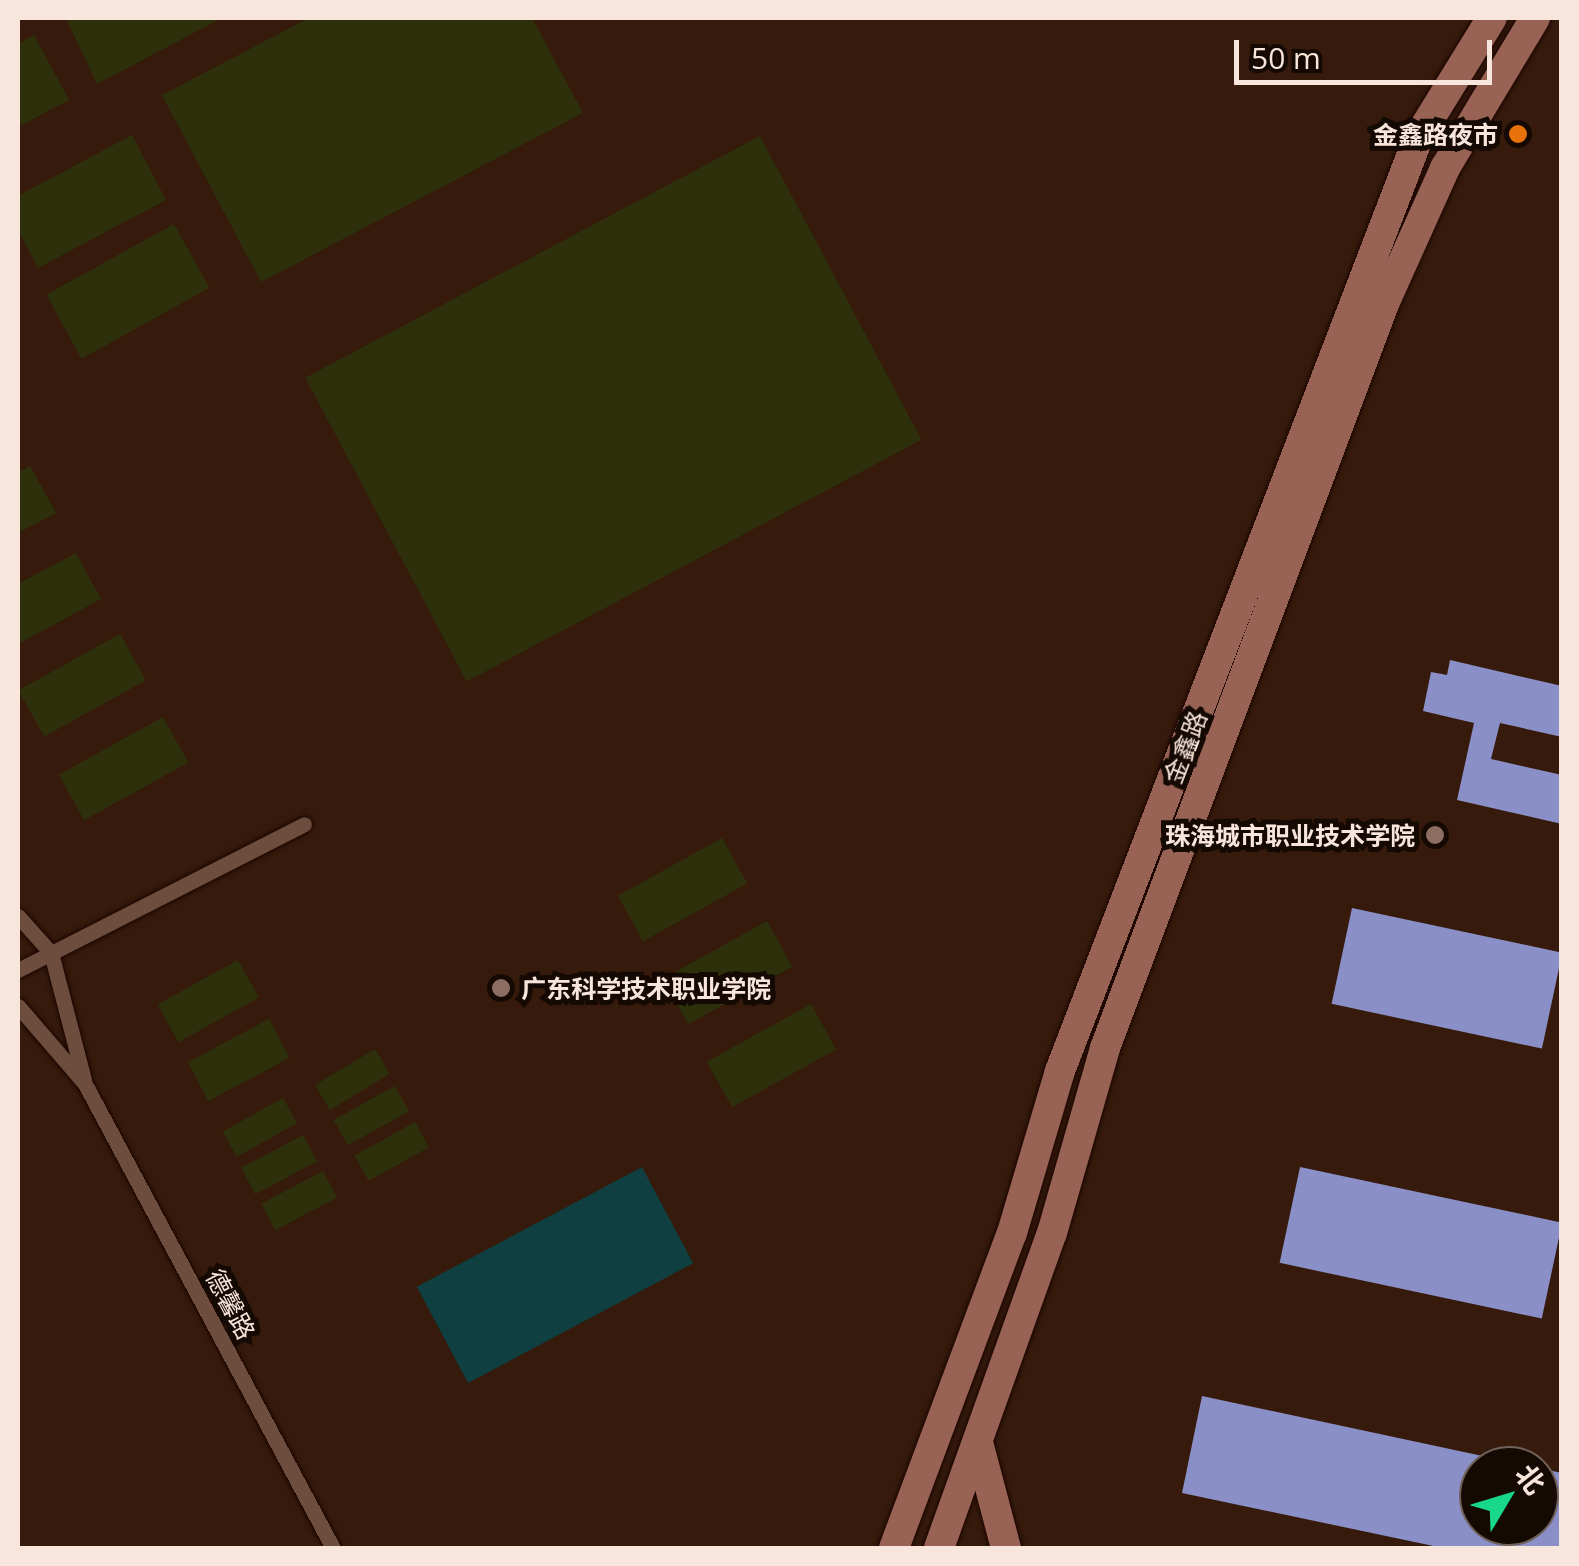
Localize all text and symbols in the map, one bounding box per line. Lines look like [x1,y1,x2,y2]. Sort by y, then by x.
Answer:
scale bar [1239,20,1496,82]
text: 50 m [1251,37,1321,78]
place label: 金鑫路夜市 [1373,119,1498,149]
marker: 金鑫路夜市 [1507,123,1529,145]
street label: 金鑫路 [1158,707,1212,787]
place label: 珠海城市职业技术学院 [1165,820,1415,850]
marker: 珠海城市职业技术学院 [1424,824,1446,846]
place label: 广东科学技术职业学院 [521,973,771,1003]
marker: 广东科学技术职业学院 [490,977,512,999]
street label: 德馨路 [200,1264,262,1344]
north arrow [1459,1446,1559,1546]
text: 北 [1507,1456,1555,1501]

